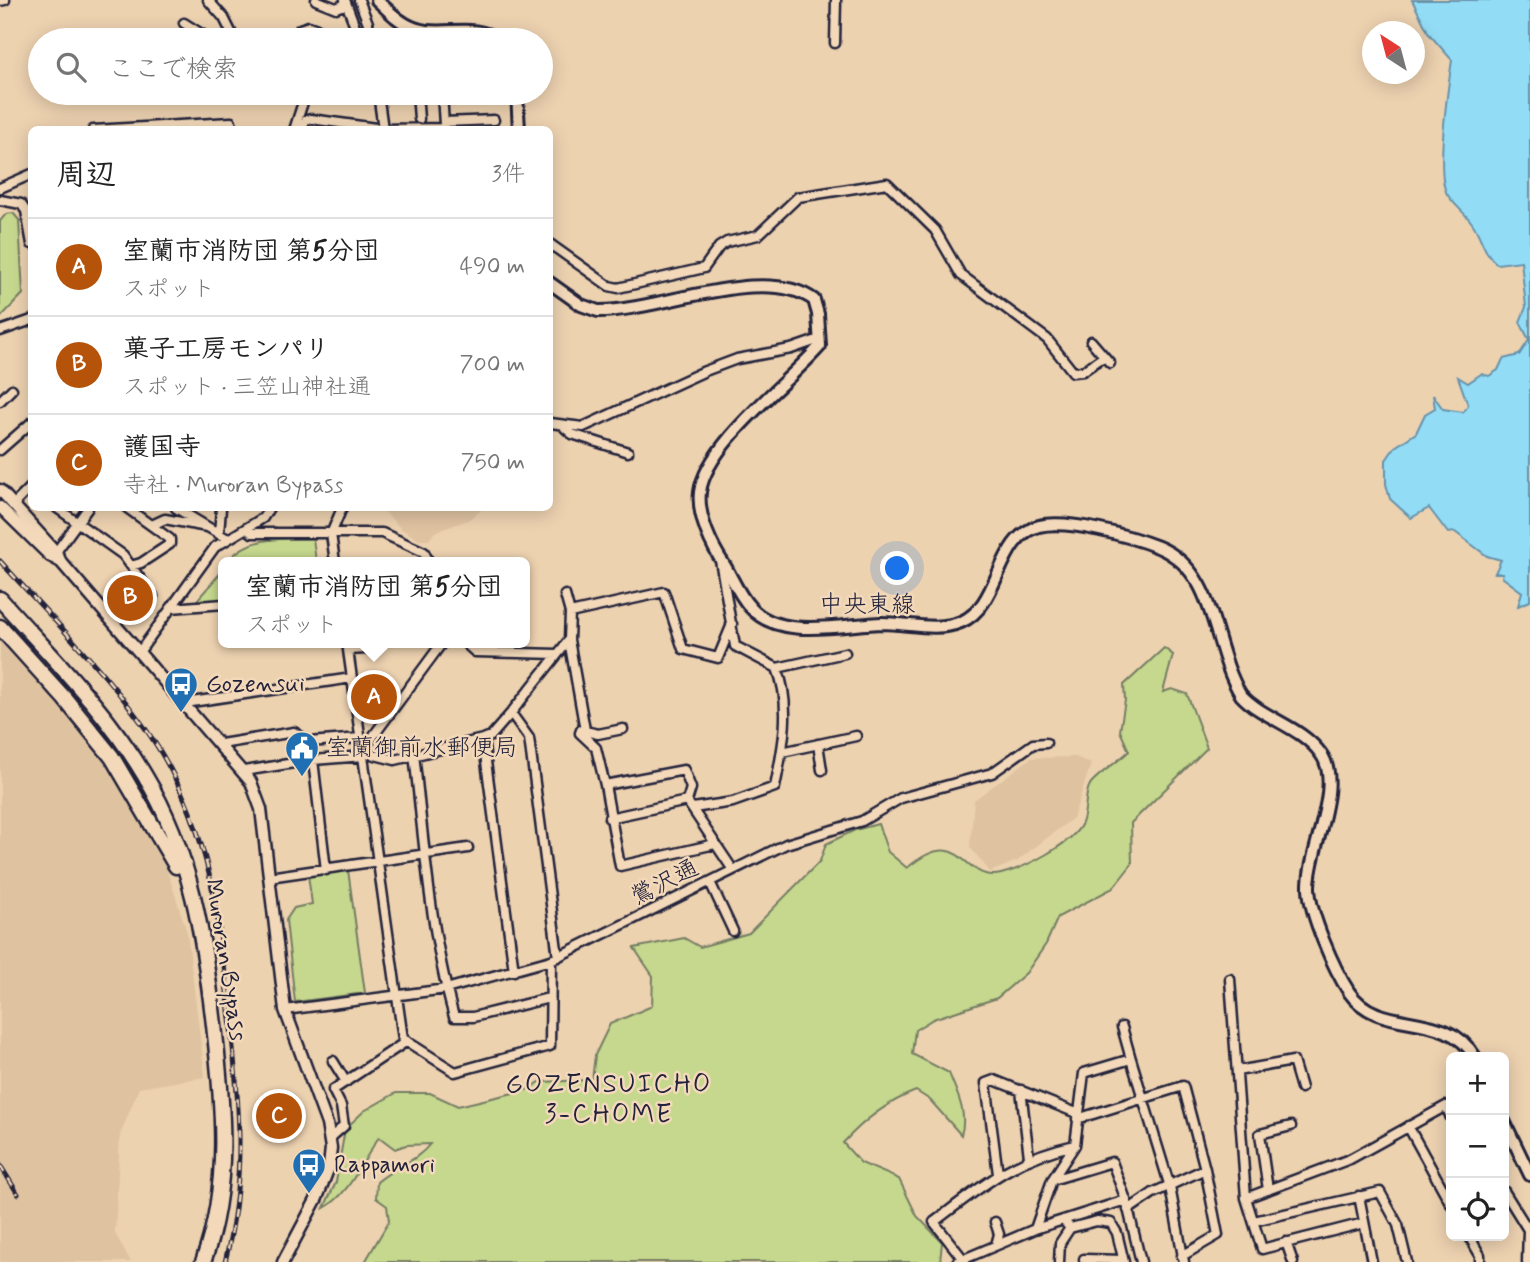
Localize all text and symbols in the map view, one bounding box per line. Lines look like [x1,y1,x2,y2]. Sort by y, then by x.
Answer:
north arrow [1362,21,1425,84]
search box [28,28,553,105]
icon: search [52,48,90,86]
text: ここで検索 [108,53,238,87]
text: 周辺 [56,156,116,195]
text: 3件 [492,160,525,190]
text: 室蘭市消防団 第5分団 [123,235,380,269]
text: A [71,252,87,282]
text: 490 m [460,252,525,282]
text: スポット [123,275,215,305]
text: 菓子工房モンパリ [123,333,330,367]
text: B [72,350,86,380]
text: 700 m [460,350,525,380]
text: スポット · 三笠山神社通 [123,373,371,403]
text: 護国寺 [123,431,201,465]
text: C [71,448,87,478]
text: 750 m [460,448,525,478]
text: 寺社 · Muroran Bypass [123,471,343,501]
your location [880,551,914,585]
popup [218,557,530,648]
text: 室蘭市消防団 第5分団 [246,571,502,605]
pin: B [107,572,153,624]
street label: 中央東線 [819,590,915,621]
text: スポット [246,611,338,641]
bus stop icon: Gozensui [162,665,200,714]
place label: Gozensui [206,669,305,700]
pin: A [351,671,397,723]
public building icon: 室蘭御前水郵便局 [283,729,321,778]
place label: 室蘭御前水郵便局 [326,733,518,764]
street label: 鶯沢通 [626,853,704,913]
street label: Muroran Bypass [197,877,253,1044]
map controls [1446,1052,1509,1241]
button: + [1446,1052,1509,1115]
district label: GOZENSUICHO 3-CHOME [506,1068,712,1132]
pin: C [256,1090,302,1142]
button: − [1446,1115,1509,1178]
bus stop icon: Rappamori [290,1146,328,1195]
place label: Rappamori [334,1150,435,1181]
button: locate [1446,1178,1509,1241]

